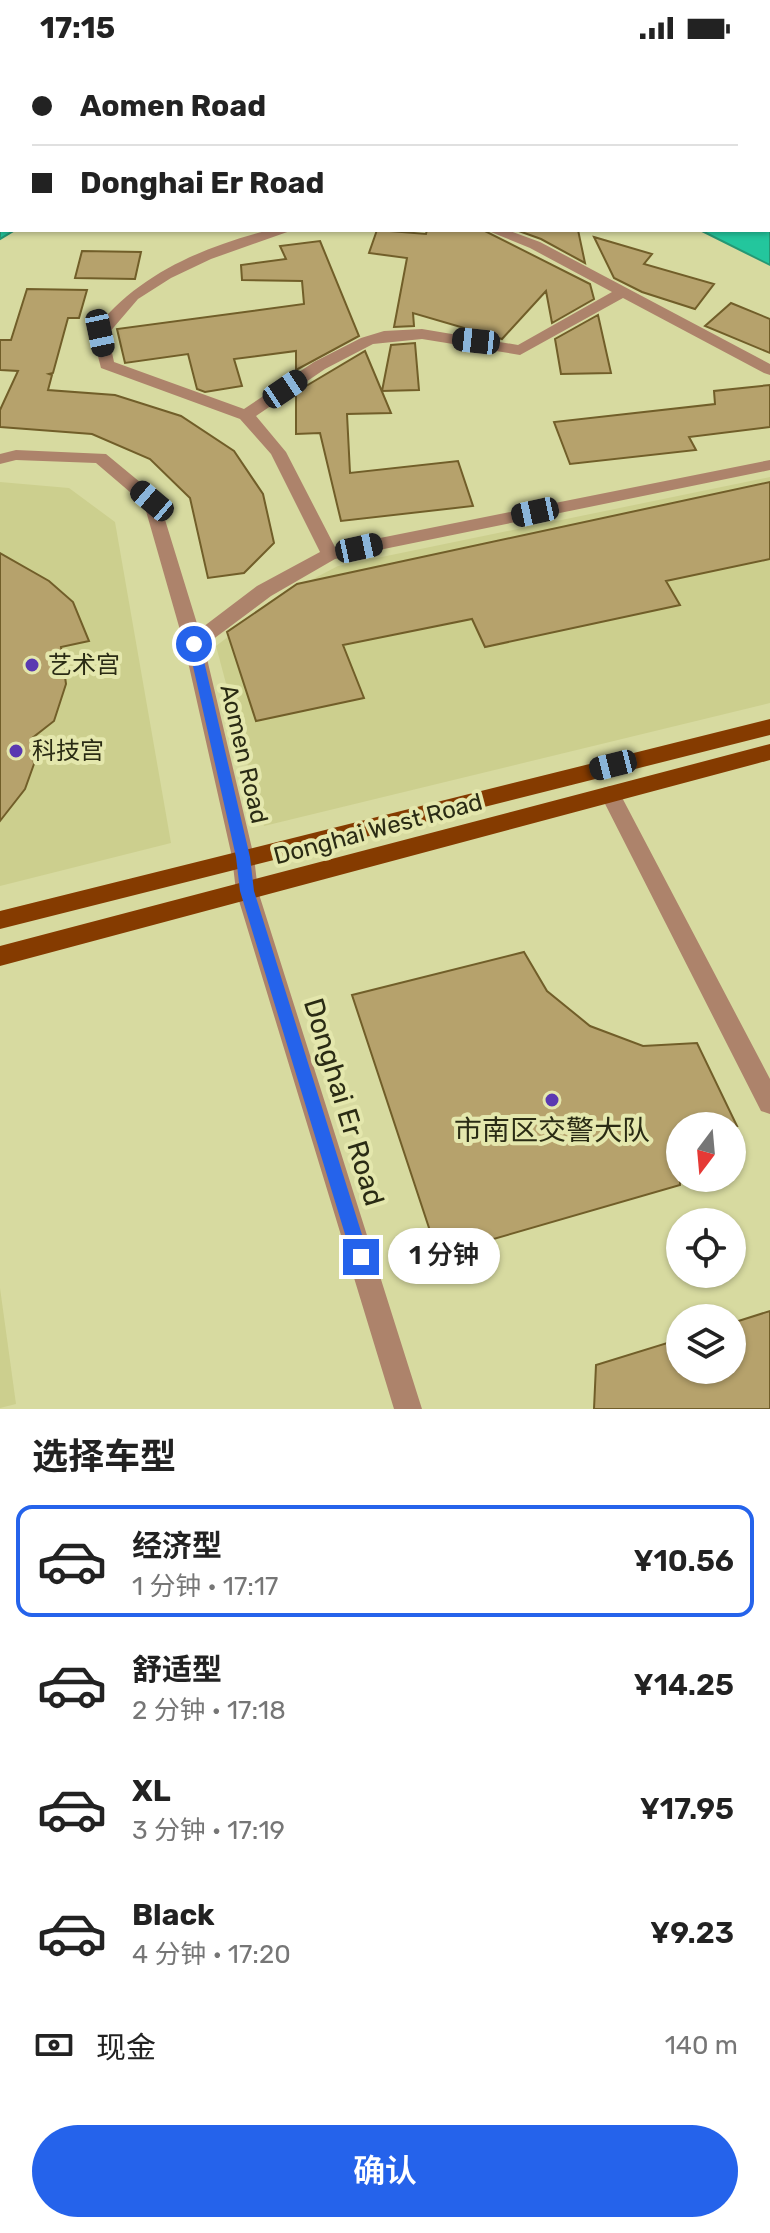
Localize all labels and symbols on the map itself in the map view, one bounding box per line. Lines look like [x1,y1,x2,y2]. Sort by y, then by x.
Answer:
car [83,307,117,359]
car [451,327,501,355]
car [258,366,312,412]
car [126,476,178,526]
car [509,495,561,529]
car [333,531,385,565]
route start [176,626,212,662]
place label: 艺术宫 [48,651,120,679]
marker: 艺术宫 [23,656,41,674]
street label: Aomen Road [214,682,274,826]
place label: 科技宫 [32,737,104,765]
marker: 科技宫 [7,742,25,760]
car [587,748,639,782]
street label: Donghai West Road [271,788,485,870]
street label: Donghai Er Road [297,994,391,1210]
marker: 市南区交警大队 [543,1091,561,1109]
north arrow [666,1112,746,1192]
place label: 市南区交警大队 [454,1114,650,1147]
callout: 1 分钟 [389,1229,501,1285]
route end [343,1239,379,1275]

